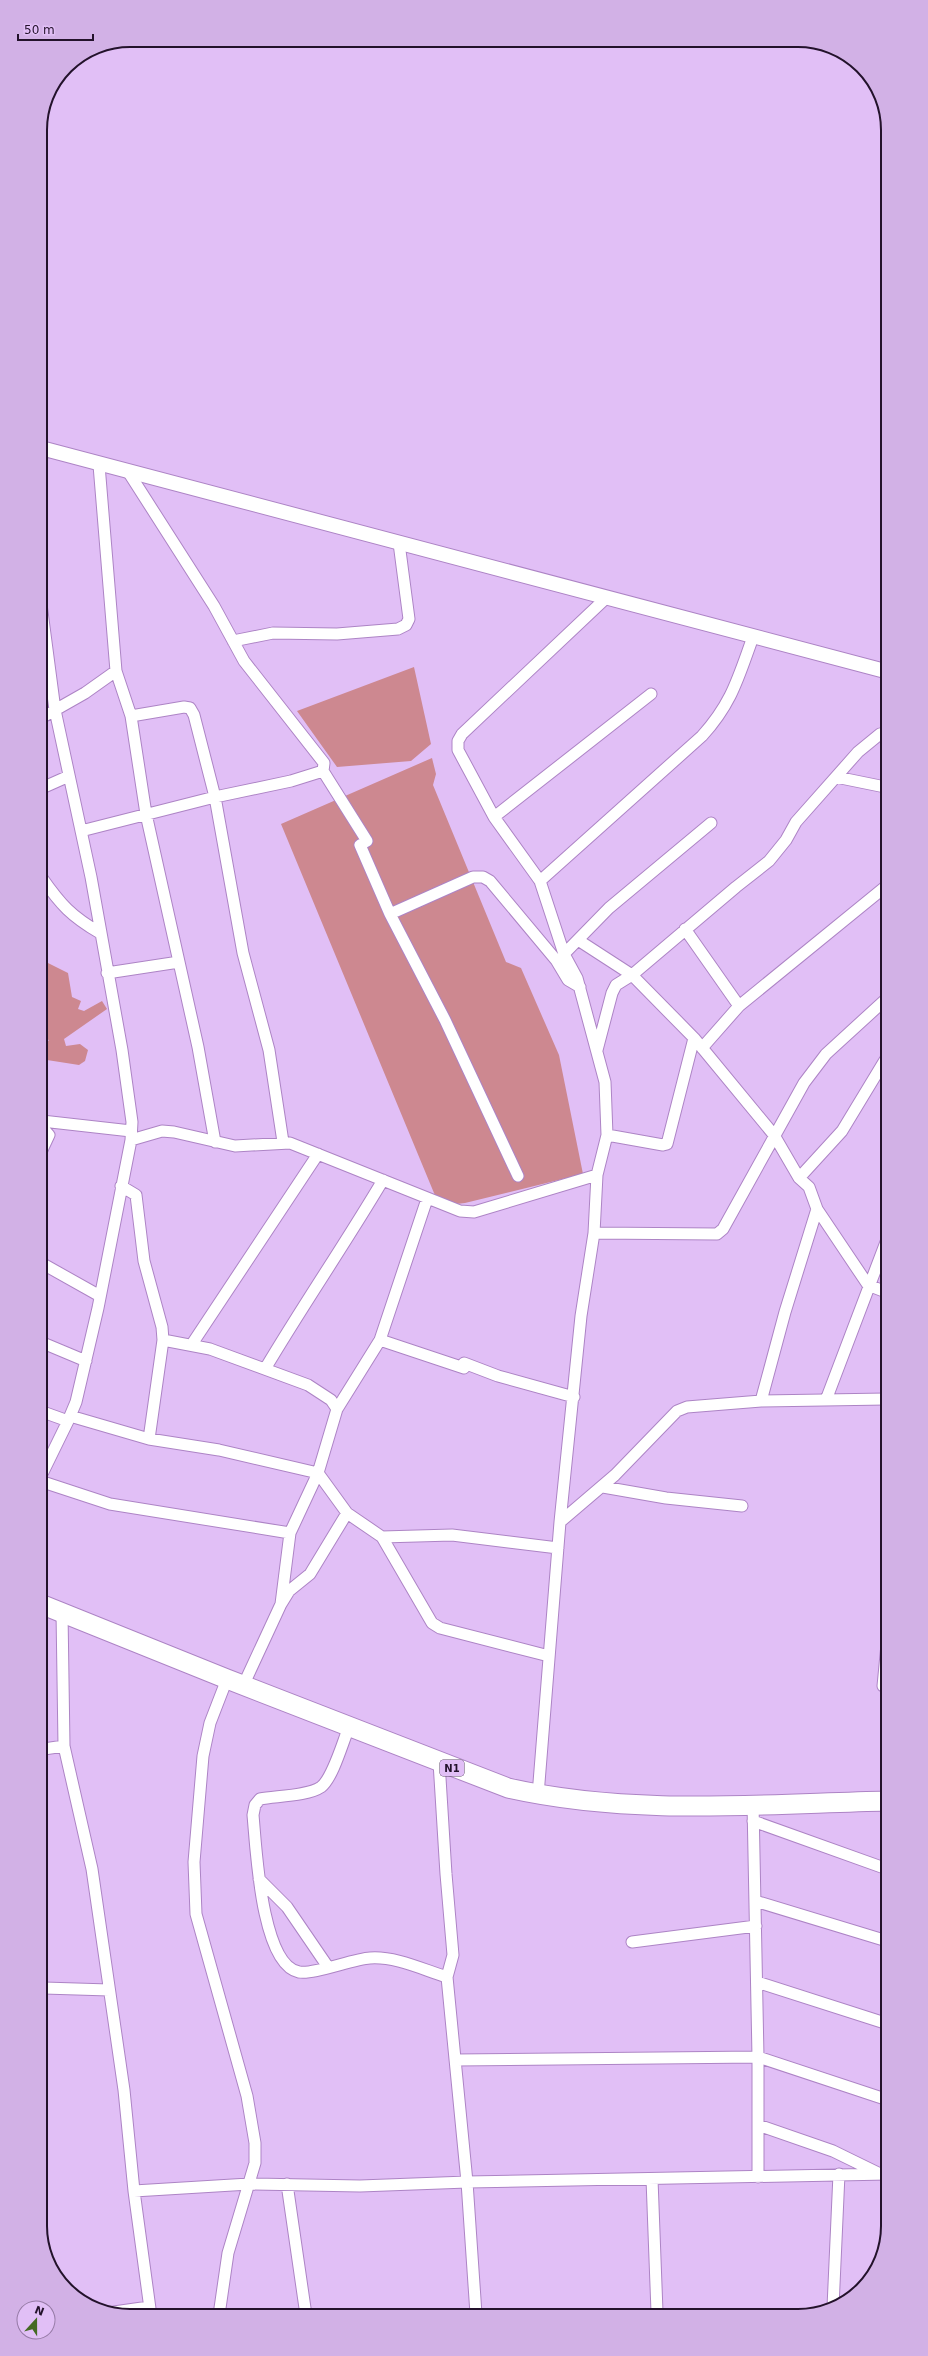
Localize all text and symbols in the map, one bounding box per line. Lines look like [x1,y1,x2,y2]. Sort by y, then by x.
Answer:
scale bar [18,16,93,42]
text: 50 m [24,23,55,37]
road number: N1 [440,1760,464,1776]
north arrow [16,2300,56,2340]
text: N [33,2303,46,2319]

